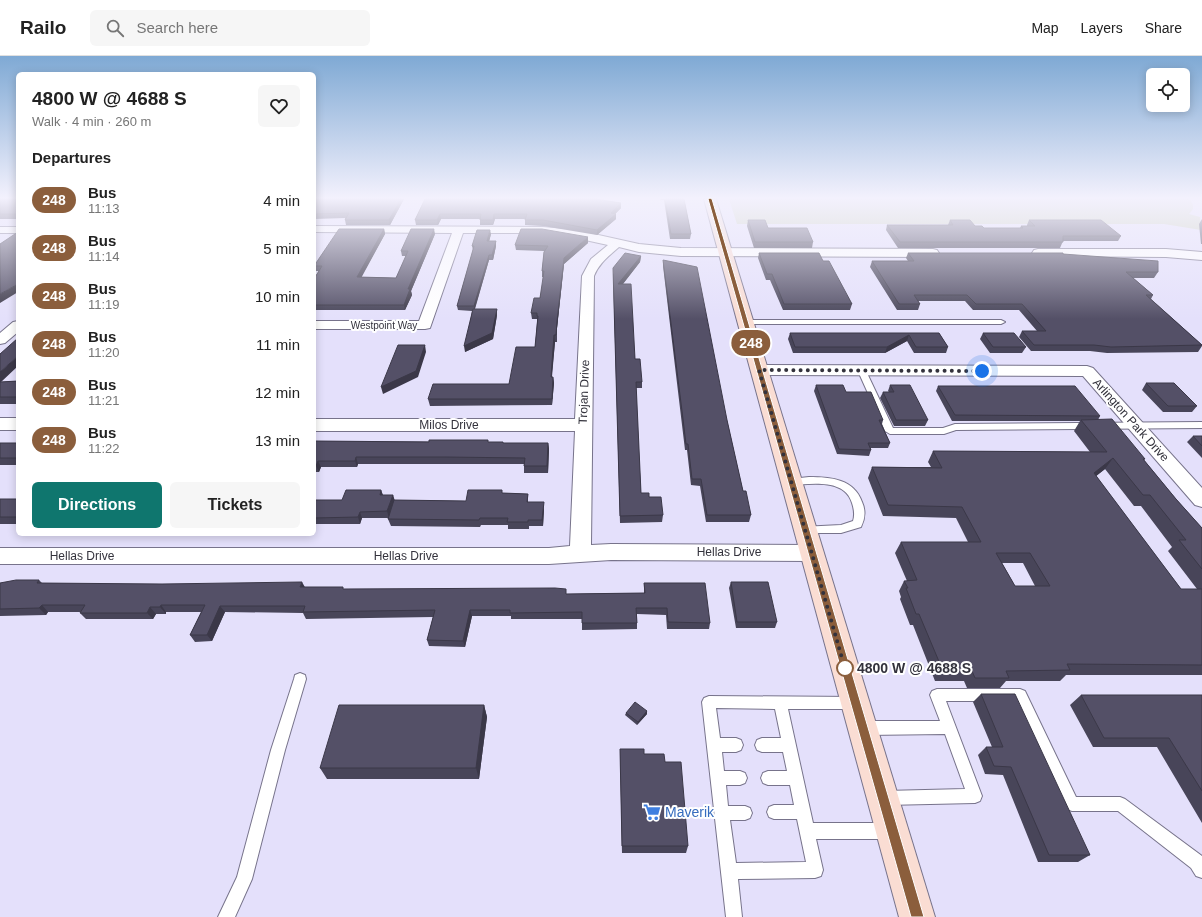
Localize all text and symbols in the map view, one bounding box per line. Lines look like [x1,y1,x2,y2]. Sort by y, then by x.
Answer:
search box [90,10,370,46]
text: Railo [20,17,66,38]
icon: search [104,17,126,39]
text: Search here [136,19,218,36]
text: Map [1031,20,1059,36]
text: Layers [1081,20,1123,36]
text: Share [1145,20,1182,36]
map controls [1146,68,1190,112]
button: locate [1146,68,1190,112]
button: heart [258,85,300,127]
text: 4800 W @ 4688 S [32,88,187,109]
text: Walk · 4 min · 260 m [32,114,151,129]
text: Departures [32,149,111,166]
text: Bus [88,184,116,201]
text: 248 [42,192,66,208]
text: 4 min [263,192,300,209]
text: 11:13 [88,201,120,216]
text: Bus [88,232,116,249]
text: 248 [42,240,66,256]
text: 5 min [263,240,300,257]
text: 11:14 [88,249,120,264]
text: Bus [88,280,116,297]
text: 248 [42,288,66,304]
text: 10 min [255,288,300,305]
text: 11:19 [88,297,120,312]
street label: Westpoint Way [351,320,417,331]
text: Bus [88,328,116,345]
line badge: 248 [728,330,774,356]
text: 248 [739,335,763,351]
text: 248 [42,336,66,352]
text: 11 min [256,336,300,353]
text: 11:20 [88,345,120,360]
street label: Trojan Drive [576,359,592,425]
your location [972,361,992,381]
text: Bus [88,376,116,393]
street label: Arlington Park Drive [1090,376,1172,465]
text: 248 [42,384,66,400]
text: 12 min [255,384,300,401]
text: 11:21 [88,393,120,408]
street label: Milos Drive [419,418,479,432]
text: Bus [88,424,116,441]
text: 248 [42,432,66,448]
text: 13 min [255,432,300,449]
text: 11:22 [88,441,120,456]
button: Directions [32,482,162,528]
button: Tickets [170,482,300,528]
street label: Hellas Drive [697,545,762,559]
street label: Hellas Drive [50,549,115,563]
street label: Hellas Drive [374,549,439,563]
marker: 4800 W @ 4688 S [836,659,854,677]
place label: 4800 W @ 4688 S [857,660,971,676]
supermarket icon: Maverik [642,802,662,822]
place label: Maverik [665,804,715,820]

